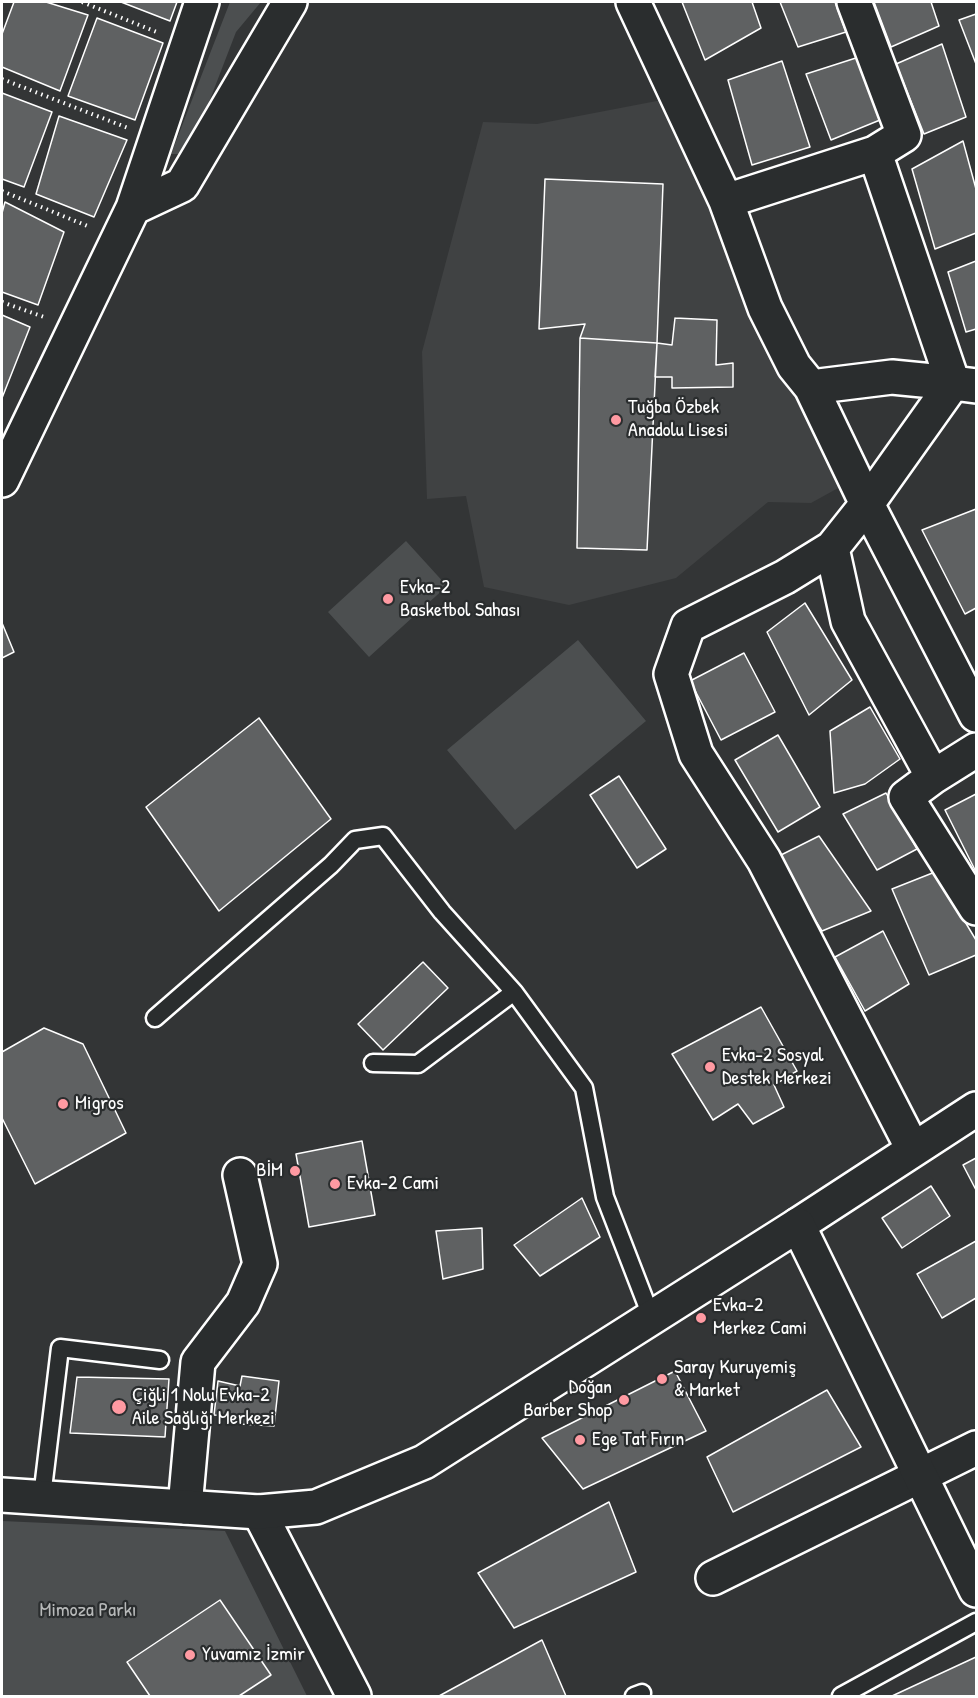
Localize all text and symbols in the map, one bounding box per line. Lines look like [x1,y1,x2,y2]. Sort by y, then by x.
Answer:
place label: Tuğba Özbek Anadolu Lisesi [628,396,728,443]
marker: Tuğba Özbek Anadolu Lisesi [609,413,623,427]
place label: Evka-2 Basketbol Sahası [400,576,520,623]
marker: Evka-2 Basketbol Sahası [381,592,395,606]
place label: Evka-2 Sosyal Destek Merkezi [722,1044,832,1091]
marker: Evka-2 Sosyal Destek Merkezi [703,1060,717,1074]
place label: Migros [75,1092,124,1116]
marker: Migros [56,1097,70,1111]
place label: BİM [256,1159,283,1183]
marker: BİM [288,1164,302,1178]
place label: Evka-2 Cami [347,1172,439,1196]
marker: Evka-2 Cami [328,1177,342,1191]
place label: Evka-2 Merkez Cami [713,1294,807,1341]
marker: Evka-2 Merkez Cami [694,1311,708,1325]
place label: Saray Kuruyemiş & Market [674,1356,796,1403]
marker: Saray Kuruyemiş & Market [655,1372,669,1386]
place label: Doğan Barber Shop [524,1376,612,1423]
place label: Çiğli 1 Nolu Evka-2 Aile Sağlığı Merkezi [132,1384,275,1431]
marker: Doğan Barber Shop [617,1393,631,1407]
marker: Çiğli 1 Nolu Evka-2 Aile Sağlığı Merkezi [110,1398,128,1416]
place label: Ege Tat Fırın [592,1428,684,1452]
marker: Ege Tat Fırın [573,1433,587,1447]
park label: Mimoza Parkı [40,1599,136,1623]
place label: Yuvamız İzmir [202,1643,305,1667]
marker: Yuvamız İzmir [183,1648,197,1662]

